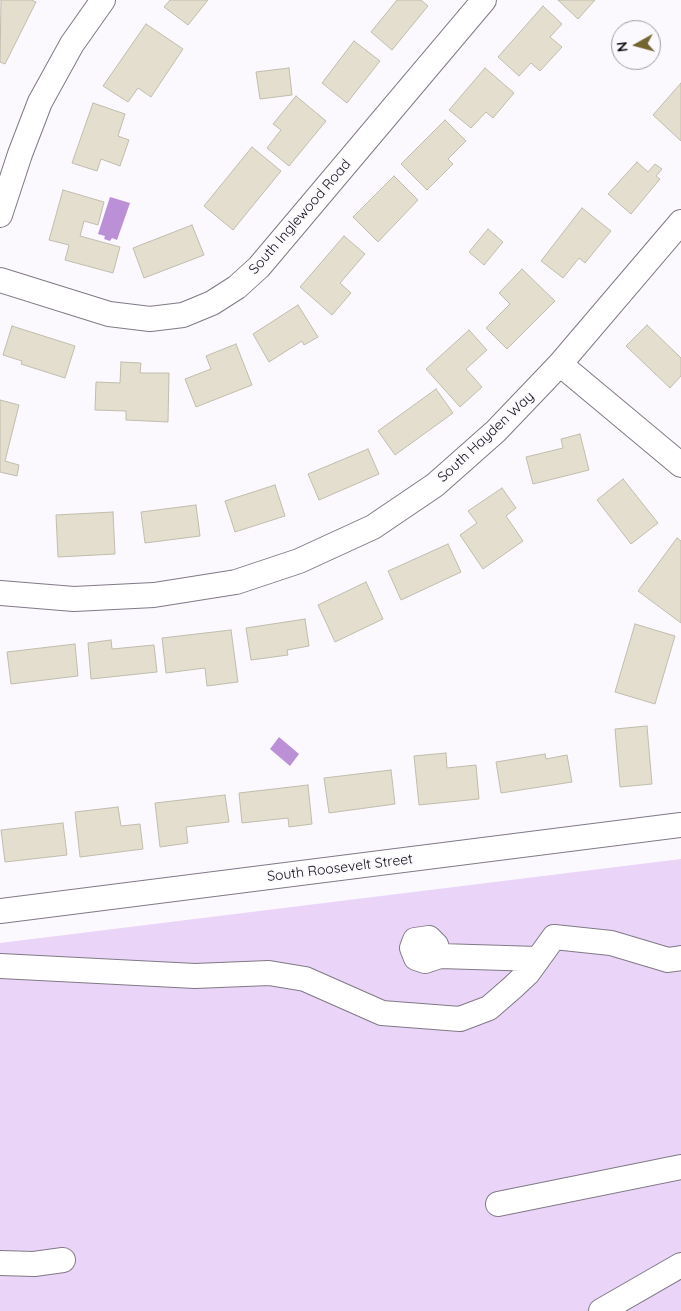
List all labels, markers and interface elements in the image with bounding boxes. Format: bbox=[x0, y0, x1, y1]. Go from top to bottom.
north arrow bbox=[611, 20, 661, 70]
text: N bbox=[613, 41, 632, 53]
street label: South Inglewood Road bbox=[246, 156, 354, 278]
street label: South Hayden Way bbox=[434, 388, 538, 486]
street label: South Roosevelt Street bbox=[266, 851, 414, 885]

